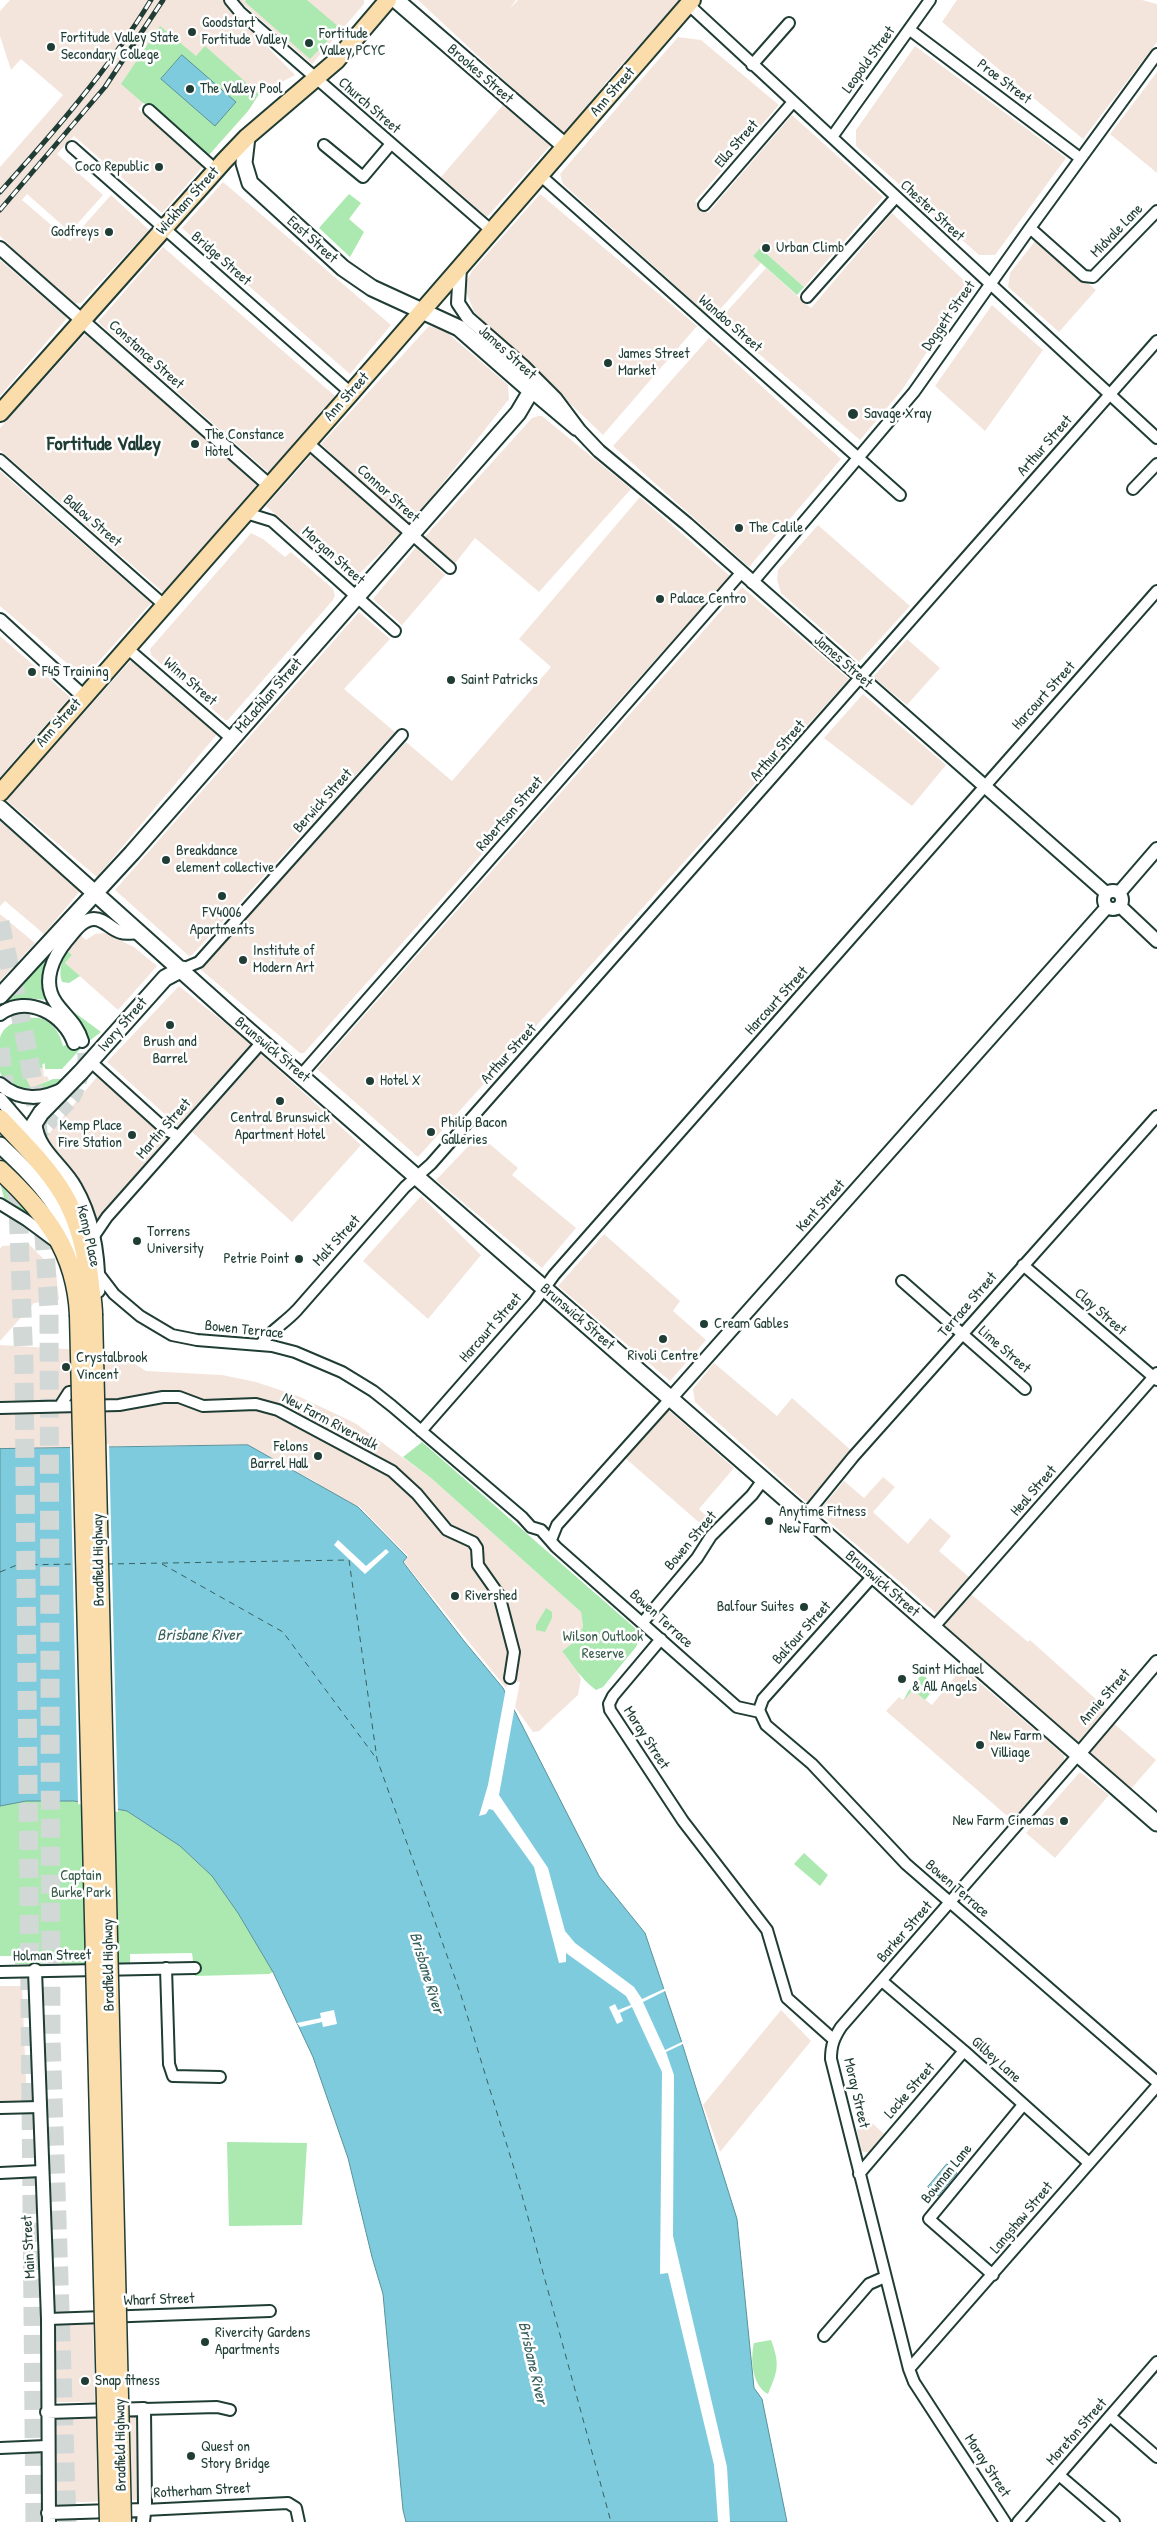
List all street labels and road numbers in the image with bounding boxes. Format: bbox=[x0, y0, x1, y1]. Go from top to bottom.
street label: Leopold Street bbox=[839, 23, 899, 97]
street label: Brookes Street bbox=[443, 40, 517, 108]
street label: Proe Street bbox=[973, 56, 1035, 108]
street label: Ann Street bbox=[587, 64, 639, 120]
street label: Church Street bbox=[334, 74, 404, 138]
street label: Ella Street bbox=[711, 116, 763, 172]
street label: Wickham Street bbox=[153, 163, 223, 239]
street label: Chester Street bbox=[896, 177, 968, 245]
street label: Midvale Lane bbox=[1087, 200, 1147, 262]
street label: East Street bbox=[283, 213, 341, 267]
street label: Bridge Street bbox=[187, 228, 255, 290]
street label: Doggett Street bbox=[918, 278, 980, 354]
street label: Wandoo Street bbox=[695, 292, 765, 356]
street label: Constance Street bbox=[105, 317, 187, 393]
street label: James Street bbox=[474, 322, 540, 384]
street label: Ann Street bbox=[320, 369, 374, 425]
street label: Arthur Street bbox=[1014, 412, 1076, 480]
street label: Connor Street bbox=[353, 461, 423, 527]
street label: Ballow Street bbox=[59, 491, 125, 551]
street label: Morgan Street bbox=[298, 523, 368, 589]
street label: James Street bbox=[810, 632, 876, 692]
street label: Winn Street bbox=[160, 654, 220, 710]
street label: McLachlan Street bbox=[232, 655, 306, 737]
street label: Harcourt Street bbox=[1009, 658, 1079, 734]
street label: Ann Street bbox=[32, 695, 86, 751]
street label: Arthur Street bbox=[747, 717, 809, 785]
street label: Berwick Street bbox=[290, 765, 356, 837]
street label: Robertson Street bbox=[473, 773, 547, 855]
street label: Harcourt Street bbox=[742, 963, 812, 1039]
street label: Ivory Street bbox=[95, 994, 151, 1056]
street label: Brunswick Street bbox=[231, 1013, 313, 1087]
street label: Arthur Street bbox=[477, 1020, 541, 1088]
street label: Martin Street bbox=[133, 1095, 195, 1163]
street label: Kent Street bbox=[793, 1176, 849, 1236]
street label: Kemp Place bbox=[72, 1203, 104, 1269]
street label: Malt Street bbox=[309, 1212, 365, 1270]
street label: Terrace Street bbox=[935, 1269, 1001, 1341]
street label: Brunswick Street bbox=[536, 1280, 618, 1354]
street label: Clay Street bbox=[1070, 1285, 1130, 1339]
street label: Harcourt Street bbox=[456, 1290, 526, 1366]
street label: Bowen Terrace bbox=[204, 1317, 284, 1343]
street label: Lime Street bbox=[974, 1322, 1034, 1378]
street label: New Farm Riverwalk bbox=[279, 1389, 381, 1455]
street label: Heal Street bbox=[1007, 1462, 1061, 1520]
street label: Bowen Street bbox=[661, 1508, 721, 1574]
street label: Bradfield Highway bbox=[89, 1513, 109, 1607]
street label: Brunswick Street bbox=[841, 1547, 923, 1621]
street label: Bowen Terrace bbox=[626, 1586, 696, 1652]
street label: Balfour Street bbox=[769, 1598, 835, 1668]
street label: Annie Street bbox=[1076, 1665, 1134, 1729]
street label: Moray Street bbox=[619, 1703, 673, 1773]
street label: Bowen Terrace bbox=[921, 1856, 993, 1922]
street label: Barker Street bbox=[873, 1898, 937, 1966]
street label: Bradfield Highway bbox=[99, 1918, 119, 2012]
street label: Holman Street bbox=[13, 1946, 91, 1966]
street label: Gilbey Lane bbox=[967, 2033, 1025, 2087]
street label: Moray Street bbox=[839, 2056, 873, 2130]
street label: Locke Street bbox=[881, 2059, 939, 2123]
street label: Bowman Lane bbox=[918, 2141, 976, 2207]
street label: Langshaw Street bbox=[987, 2178, 1057, 2258]
street label: Main Street bbox=[18, 2215, 40, 2279]
street label: Wharf Street bbox=[123, 2290, 195, 2310]
street label: Moreton Street bbox=[1043, 2395, 1111, 2469]
street label: Bradfield Highway bbox=[111, 2398, 131, 2492]
street label: Moray Street bbox=[960, 2431, 1014, 2501]
street label: Rotherham Street bbox=[153, 2479, 251, 2503]

